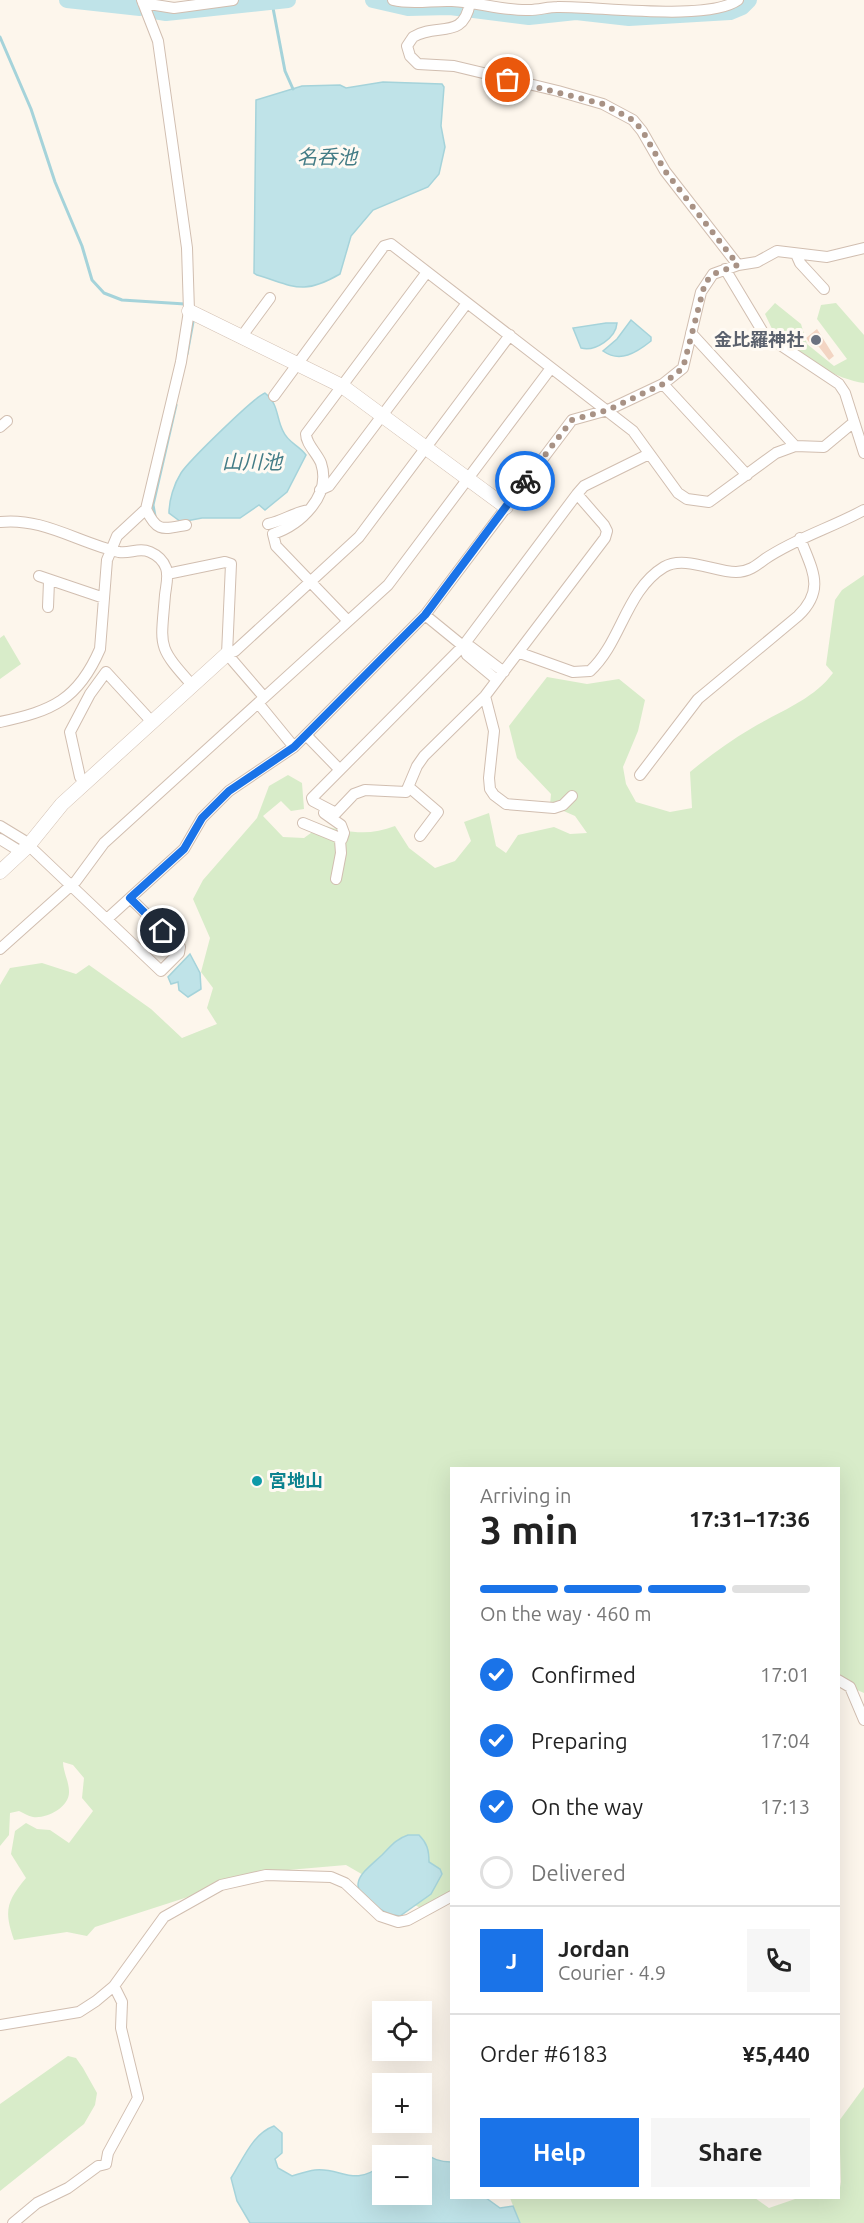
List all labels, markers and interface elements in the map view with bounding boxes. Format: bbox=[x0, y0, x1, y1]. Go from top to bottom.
pin bbox=[482, 54, 533, 105]
icon: bag bbox=[491, 63, 524, 96]
water label: 名呑池 bbox=[297, 145, 359, 168]
place label: 金比羅神社 bbox=[714, 329, 804, 349]
marker: 金比羅神社 bbox=[809, 333, 823, 347]
water label: 山川池 bbox=[222, 450, 284, 473]
courier bbox=[495, 451, 555, 511]
icon: bike bbox=[509, 465, 542, 498]
pin bbox=[137, 905, 188, 956]
icon: home bbox=[146, 914, 179, 947]
place label: 宮地山 bbox=[269, 1470, 323, 1490]
marker: 宮地山 bbox=[250, 1474, 264, 1488]
text: Arriving in bbox=[480, 1484, 571, 1507]
text: 17:31–17:36 bbox=[689, 1506, 810, 1531]
text: 3 min bbox=[480, 1508, 579, 1551]
text: On the way · 460 m bbox=[480, 1602, 652, 1625]
icon: check bbox=[480, 1658, 513, 1691]
text: Confirmed bbox=[531, 1662, 636, 1687]
text: 17:01 bbox=[760, 1663, 810, 1686]
icon: check bbox=[480, 1724, 513, 1757]
text: Preparing bbox=[531, 1728, 628, 1753]
text: 17:04 bbox=[760, 1729, 810, 1752]
icon: check bbox=[480, 1790, 513, 1823]
text: On the way bbox=[531, 1794, 643, 1819]
text: 17:13 bbox=[760, 1795, 810, 1818]
text: Delivered bbox=[531, 1860, 626, 1885]
button: phone bbox=[747, 1929, 810, 1992]
text: Jordan bbox=[558, 1936, 630, 1961]
text: J bbox=[506, 1948, 517, 1973]
text: Courier · 4.9 bbox=[558, 1961, 666, 1984]
map controls bbox=[372, 2001, 432, 2205]
button: locate bbox=[372, 2001, 432, 2061]
text: Order #6183 bbox=[480, 2041, 608, 2066]
text: ¥5,440 bbox=[743, 2041, 810, 2066]
button: + bbox=[372, 2073, 432, 2133]
button: Help bbox=[480, 2118, 639, 2187]
button: Share bbox=[651, 2118, 810, 2187]
button: − bbox=[372, 2145, 432, 2205]

